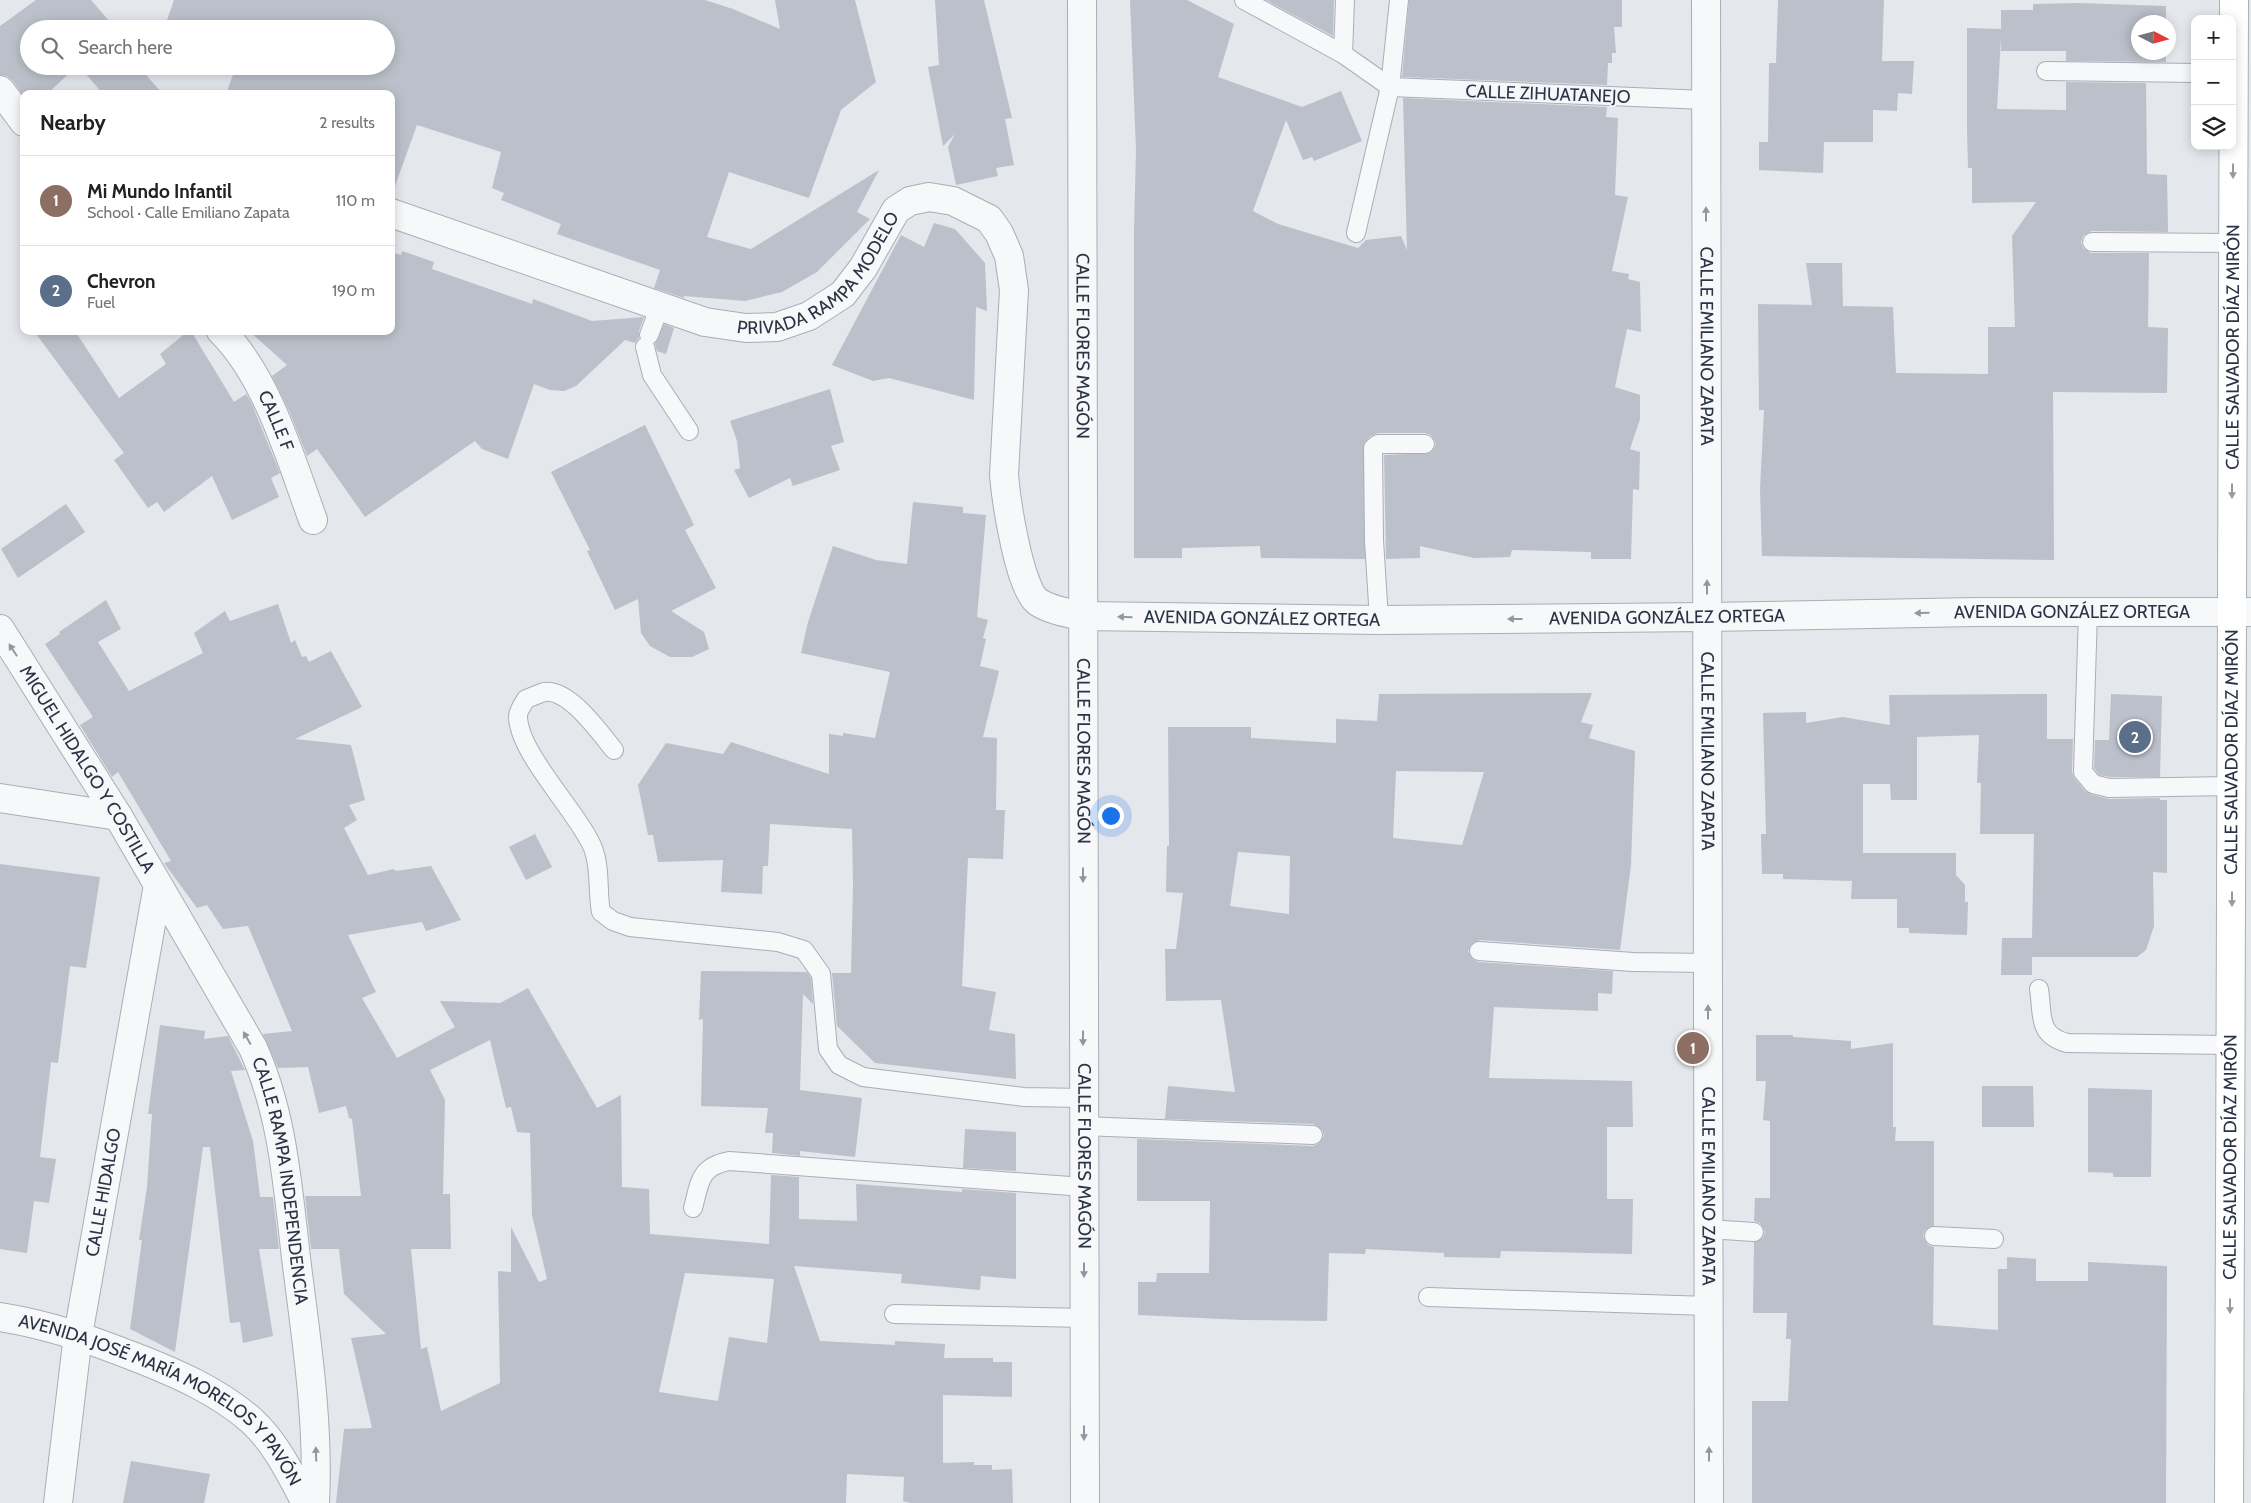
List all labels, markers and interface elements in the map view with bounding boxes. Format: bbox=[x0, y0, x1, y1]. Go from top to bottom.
north arrow bbox=[2131, 15, 2176, 60]
map controls bbox=[2191, 15, 2236, 150]
button: + bbox=[2191, 15, 2236, 60]
search box bbox=[20, 20, 395, 75]
icon: search bbox=[38, 34, 66, 62]
text: Search here bbox=[78, 36, 172, 59]
button: − bbox=[2191, 60, 2236, 105]
street label: CALLE ZIHUATANEJO bbox=[1465, 80, 1631, 108]
button: layers bbox=[2191, 105, 2236, 150]
text: Nearby bbox=[40, 110, 106, 135]
text: 2 results bbox=[319, 113, 375, 132]
one-way arrow bbox=[2229, 163, 2237, 179]
text: Mi Mundo Infantil bbox=[87, 180, 232, 203]
text: 1 bbox=[53, 191, 59, 210]
text: 110 m bbox=[336, 191, 375, 210]
text: School · Calle Emiliano Zapata bbox=[87, 203, 290, 222]
one-way arrow bbox=[1702, 206, 1710, 222]
street label: PRIVADA RAMPA MODELO bbox=[736, 208, 904, 339]
street label: CALLE SALVADOR DÍAZ MIRÓN bbox=[2221, 224, 2244, 470]
street label: CALLE EMILIANO ZAPATA bbox=[1695, 246, 1718, 446]
street label: CALLE FLORES MAGÓN bbox=[1072, 253, 1094, 439]
text: Chevron bbox=[87, 270, 156, 293]
text: 2 bbox=[52, 281, 60, 300]
text: 190 m bbox=[332, 281, 375, 300]
text: Fuel bbox=[87, 293, 115, 312]
street label: CALLE F bbox=[253, 387, 299, 455]
one-way arrow bbox=[2228, 483, 2236, 499]
one-way arrow bbox=[1703, 579, 1711, 595]
street label: AVENIDA GONZÁLEZ ORTEGA bbox=[1954, 601, 2190, 623]
street label: AVENIDA GONZÁLEZ ORTEGA bbox=[1549, 605, 1785, 629]
street label: AVENIDA GONZÁLEZ ORTEGA bbox=[1144, 606, 1380, 631]
one-way arrow bbox=[1914, 609, 1930, 617]
one-way arrow bbox=[1117, 613, 1133, 621]
one-way arrow bbox=[1507, 615, 1523, 623]
street label: CALLE SALVADOR DÍAZ MIRÓN bbox=[2220, 629, 2243, 875]
one-way arrow bbox=[8, 643, 18, 656]
street label: CALLE EMILIANO ZAPATA bbox=[1696, 651, 1719, 851]
street label: CALLE FLORES MAGÓN bbox=[1072, 658, 1095, 844]
street label: MIGUEL HIDALGO Y COSTILLA bbox=[15, 661, 160, 877]
pin: 2 bbox=[2119, 718, 2151, 756]
your location bbox=[1098, 803, 1124, 829]
one-way arrow bbox=[1079, 867, 1087, 883]
one-way arrow bbox=[2228, 891, 2236, 907]
one-way arrow bbox=[1704, 1004, 1712, 1020]
pin: 1 bbox=[1677, 1029, 1709, 1067]
one-way arrow bbox=[1079, 1030, 1087, 1046]
one-way arrow bbox=[242, 1031, 251, 1044]
street label: CALLE SALVADOR DÍAZ MIRÓN bbox=[2219, 1034, 2242, 1280]
street label: CALLE RAMPA INDEPENDENCIA bbox=[247, 1054, 313, 1306]
street label: CALLE FLORES MAGÓN bbox=[1073, 1063, 1095, 1249]
street label: CALLE EMILIANO ZAPATA bbox=[1697, 1086, 1720, 1286]
street label: CALLE HIDALGO bbox=[81, 1126, 126, 1258]
one-way arrow bbox=[1080, 1262, 1088, 1278]
one-way arrow bbox=[2226, 1298, 2234, 1314]
street label: AVENIDA JOSÉ MARÍA MORELOS Y PAVÓN bbox=[17, 1310, 306, 1490]
one-way arrow bbox=[1080, 1425, 1088, 1441]
one-way arrow bbox=[312, 1446, 320, 1462]
one-way arrow bbox=[1705, 1446, 1713, 1462]

